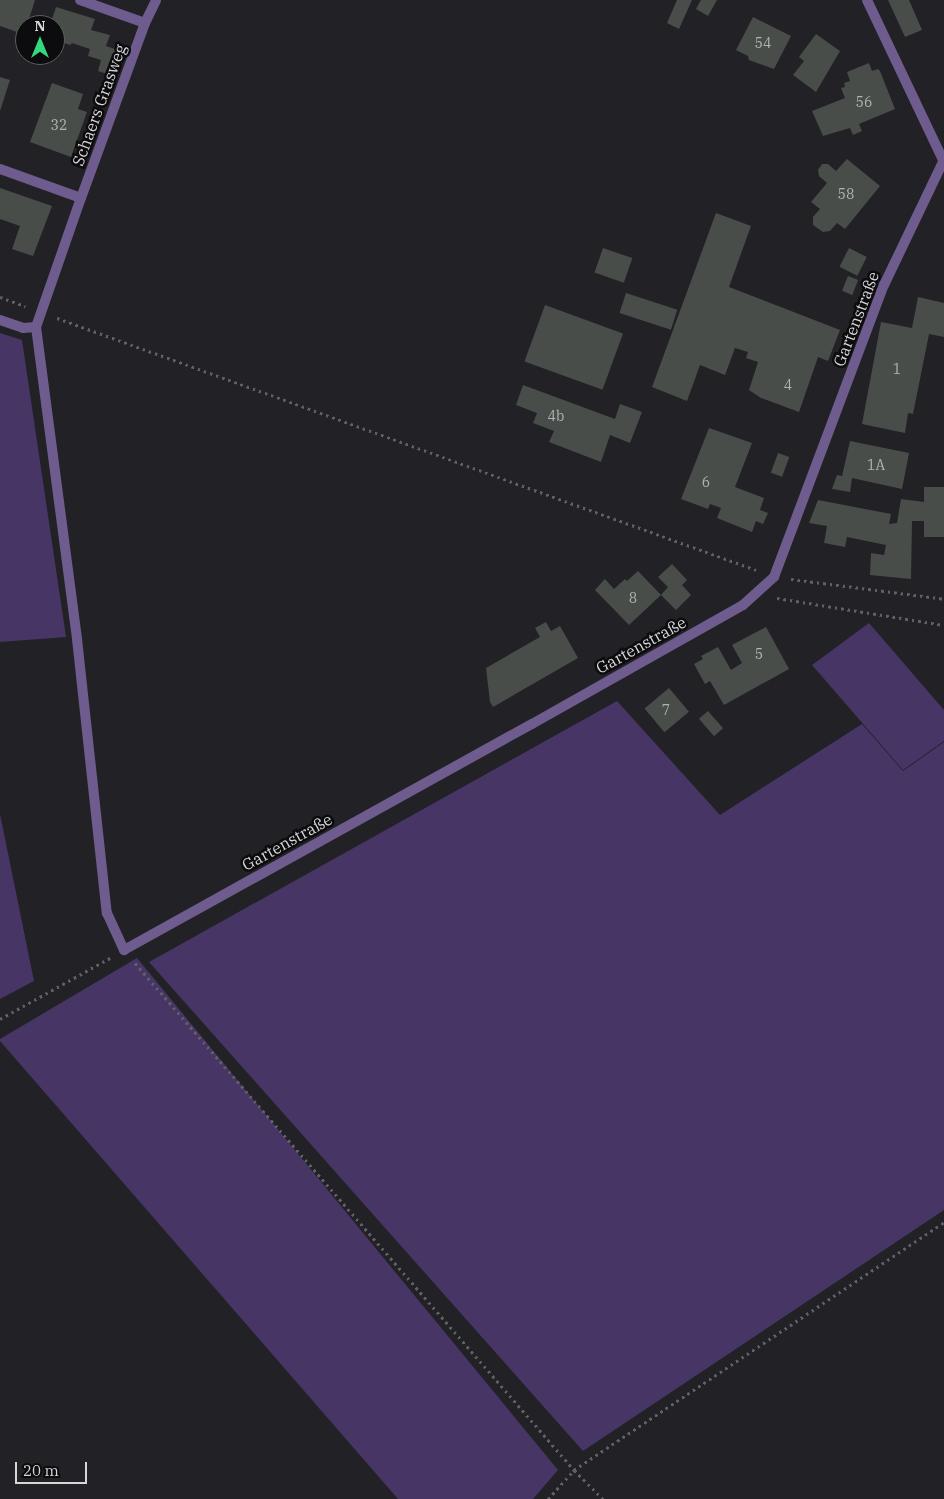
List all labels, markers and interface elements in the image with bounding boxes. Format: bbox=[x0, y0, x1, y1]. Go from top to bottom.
north arrow bbox=[15, 15, 65, 65]
text: N bbox=[34, 17, 46, 35]
house number: 54 bbox=[755, 35, 771, 51]
street label: Schaers Grasweg bbox=[68, 41, 130, 169]
house number: 56 bbox=[856, 94, 872, 110]
house number: 32 bbox=[51, 117, 67, 133]
house number: 58 bbox=[838, 186, 854, 202]
street label: Gartenstraße bbox=[829, 269, 883, 369]
house number: 1 bbox=[893, 361, 901, 377]
house number: 4 bbox=[784, 377, 792, 393]
house number: 4b bbox=[548, 408, 564, 424]
house number: 1A bbox=[867, 457, 885, 473]
house number: 6 bbox=[702, 474, 710, 490]
house number: 8 bbox=[629, 590, 637, 606]
street label: Gartenstraße bbox=[593, 612, 689, 678]
house number: 5 bbox=[755, 646, 763, 662]
house number: 7 bbox=[662, 702, 670, 718]
street label: Gartenstraße bbox=[239, 809, 335, 875]
scale bar bbox=[18, 1452, 90, 1484]
text: 20 m bbox=[23, 1461, 59, 1480]

